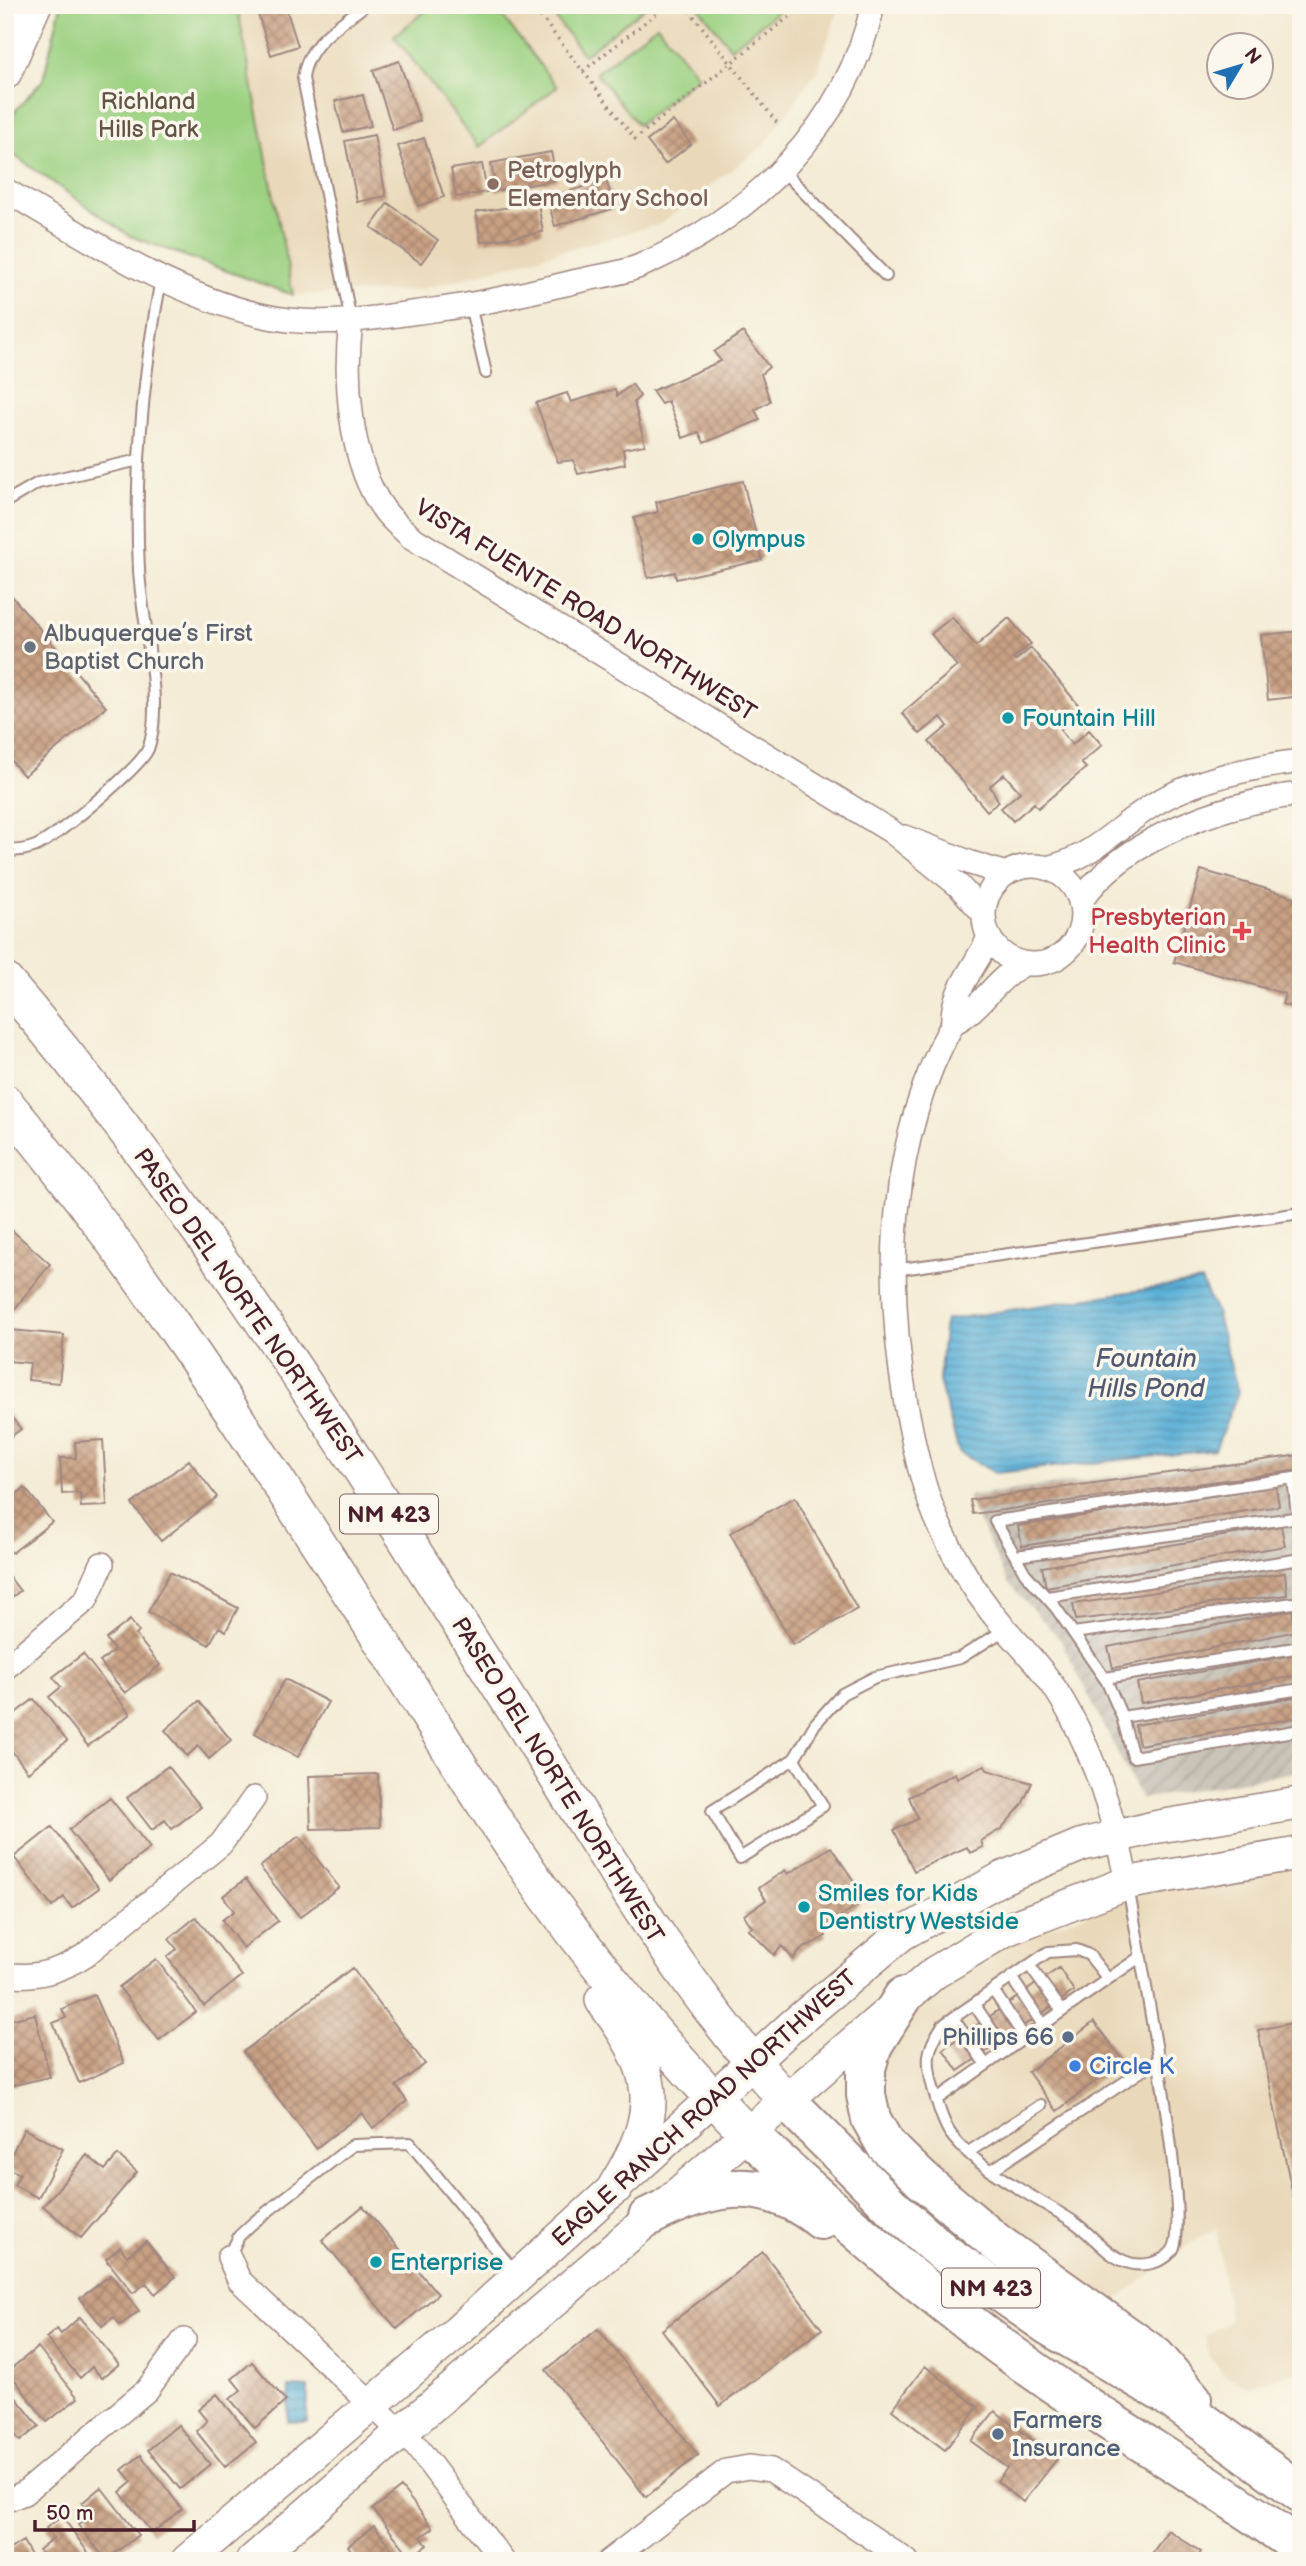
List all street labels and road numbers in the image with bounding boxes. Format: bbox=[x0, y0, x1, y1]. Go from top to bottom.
street label: VISTA FUENTE ROAD NORTHWEST bbox=[410, 493, 762, 728]
street label: PASEO DEL NORTE NORTHWEST bbox=[127, 1143, 368, 1470]
road number: NM 423 bbox=[340, 1494, 438, 1534]
street label: PASEO DEL NORTE NORTHWEST bbox=[445, 1612, 670, 1949]
street label: EAGLE RANCH ROAD NORTHWEST bbox=[546, 1963, 863, 2253]
road number: NM 423 bbox=[942, 2268, 1040, 2308]

